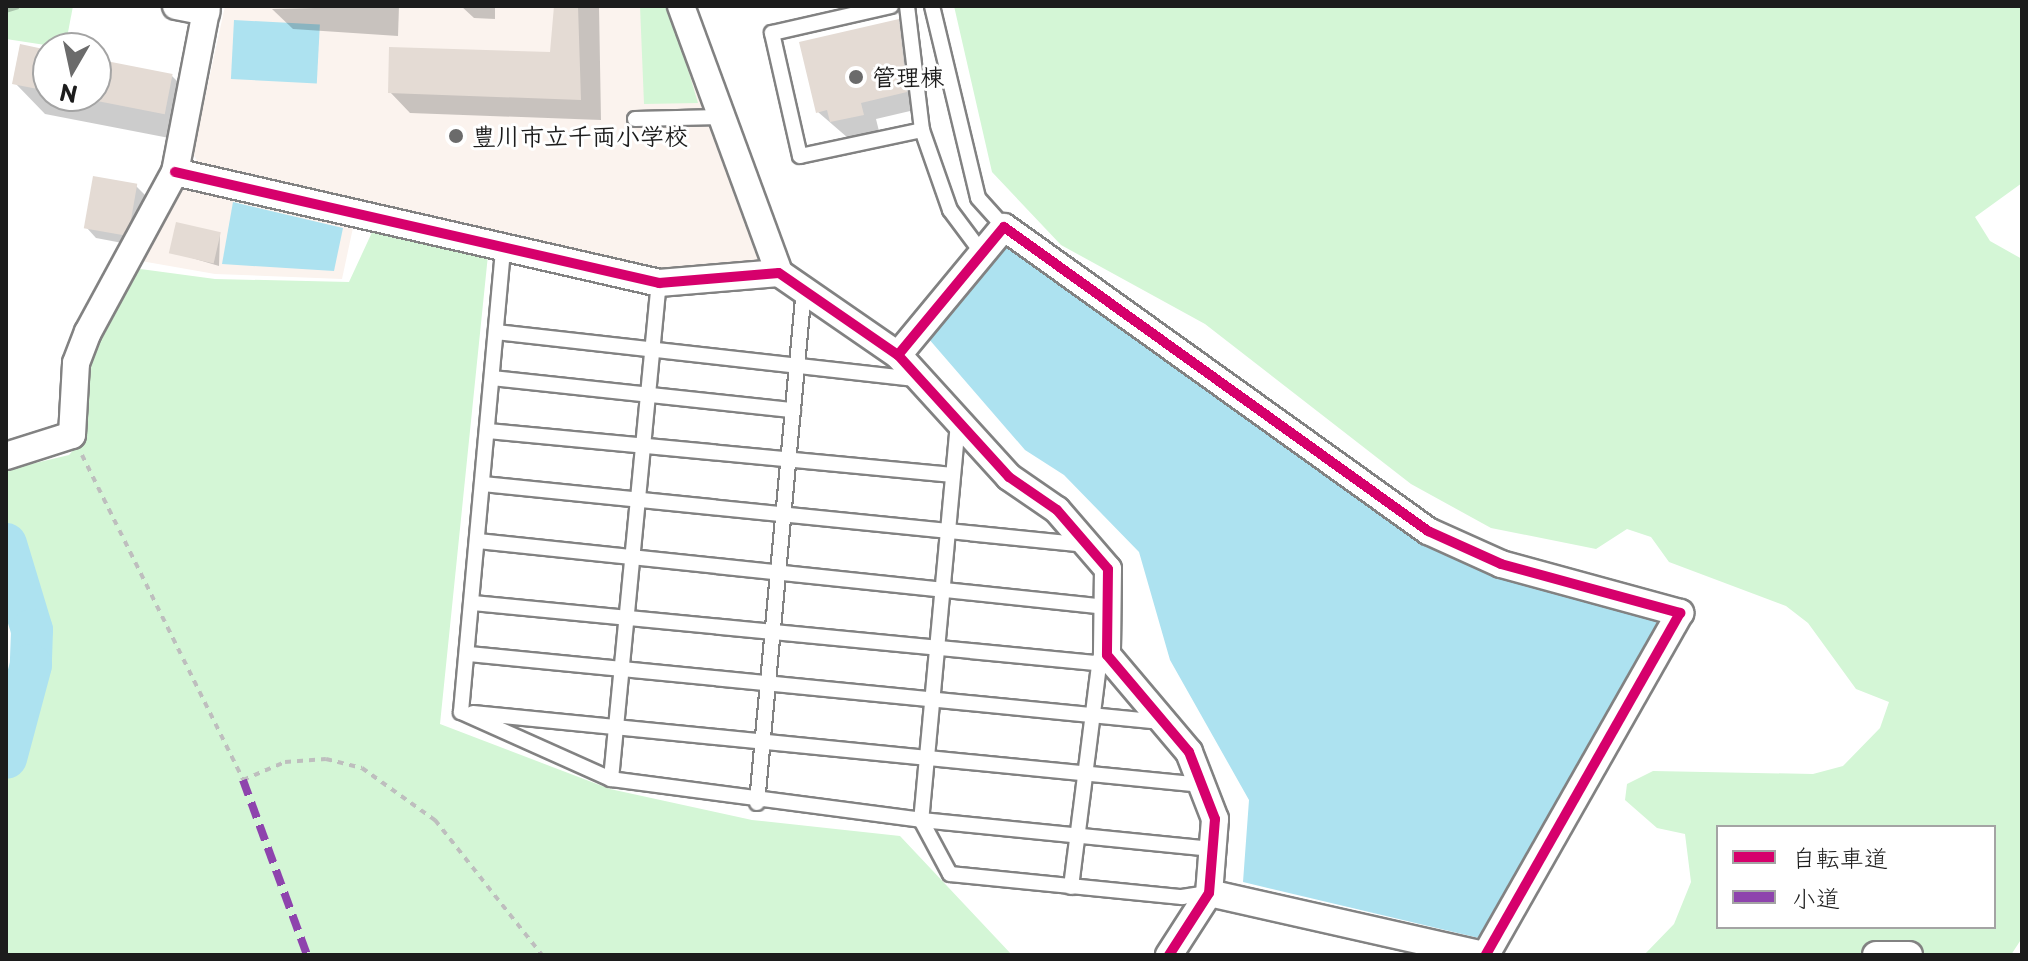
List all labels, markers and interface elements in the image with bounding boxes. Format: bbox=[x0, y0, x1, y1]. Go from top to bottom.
north arrow bbox=[32, 32, 112, 112]
place label: 管理棟 bbox=[872, 63, 944, 91]
marker: 管理棟 bbox=[847, 68, 865, 86]
text: N bbox=[57, 77, 80, 112]
place label: 豊川市立千両小学校 bbox=[472, 122, 688, 150]
marker: 豊川市立千両小学校 bbox=[447, 127, 465, 145]
legend bbox=[1716, 825, 1996, 929]
text: 自転車道 bbox=[1792, 839, 1888, 875]
text: 小道 bbox=[1792, 879, 1840, 915]

